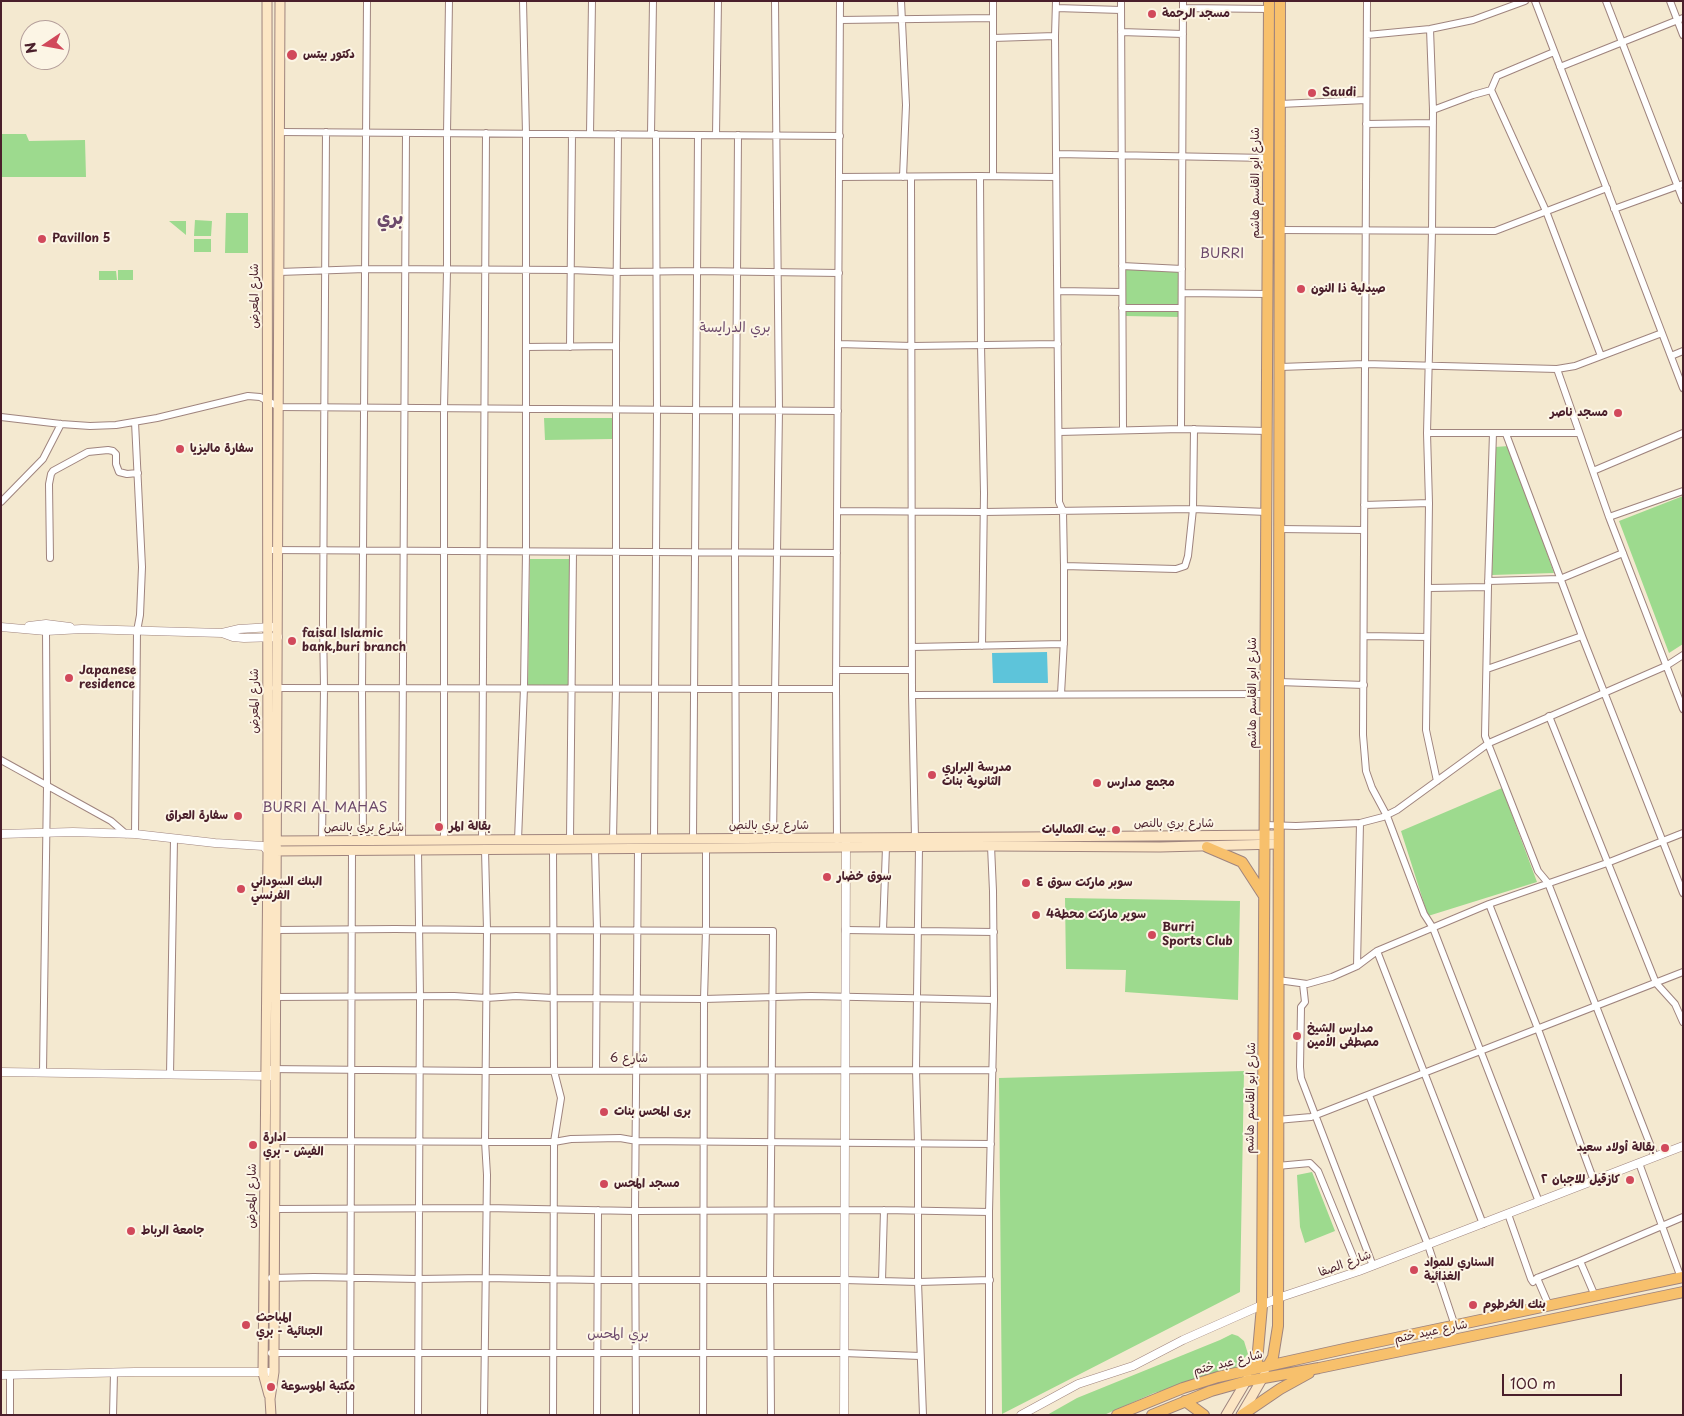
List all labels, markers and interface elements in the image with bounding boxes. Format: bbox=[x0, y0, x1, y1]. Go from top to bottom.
place label: مسجد الرحمة bbox=[1162, 7, 1230, 21]
marker: مسجد الرحمة bbox=[1146, 8, 1158, 20]
north arrow bbox=[20, 20, 70, 70]
text: N bbox=[19, 40, 42, 56]
marker: دكتور بيتس bbox=[285, 48, 299, 62]
place label: دكتور بيتس bbox=[303, 48, 355, 62]
place label: Saudi bbox=[1322, 86, 1356, 100]
marker: Saudi bbox=[1306, 87, 1318, 99]
street label: شارع ابو القاسم هاشم bbox=[1249, 127, 1263, 239]
district label: بري bbox=[377, 208, 403, 230]
place label: Pavillon 5 bbox=[52, 232, 110, 246]
marker: Pavillon 5 bbox=[36, 233, 48, 245]
district label: BURRI bbox=[1197, 246, 1247, 262]
street label: شارع المعرض bbox=[248, 263, 262, 329]
place label: صيدلية ذا النون bbox=[1311, 282, 1386, 296]
marker: صيدلية ذا النون bbox=[1295, 283, 1307, 295]
district label: بري الدرايسة bbox=[699, 320, 771, 336]
place label: مسجد ناصر bbox=[1550, 406, 1608, 420]
marker: مسجد ناصر bbox=[1612, 407, 1624, 419]
place label: سفارة ماليزيا bbox=[190, 442, 254, 456]
marker: سفارة ماليزيا bbox=[174, 443, 186, 455]
place label: faisal Islamic bank,buri branch bbox=[302, 627, 406, 655]
marker: faisal Islamic bank,buri branch bbox=[286, 635, 298, 647]
street label: شارع ابو القاسم هاشم bbox=[1246, 637, 1260, 749]
place label: Japanese residence bbox=[79, 664, 136, 692]
street label: شارع المعرض bbox=[248, 668, 262, 734]
marker: Japanese residence bbox=[63, 672, 75, 684]
place label: مدرسة البراري الثانوية بنات bbox=[942, 761, 1012, 789]
marker: مدرسة البراري الثانوية بنات bbox=[926, 769, 938, 781]
place label: مجمع مدارس bbox=[1107, 776, 1175, 790]
marker: مجمع مدارس bbox=[1091, 777, 1103, 789]
district label: BURRI AL MAHAS bbox=[254, 800, 396, 816]
place label: سفارة العراق bbox=[165, 809, 228, 823]
marker: سفارة العراق bbox=[232, 810, 244, 822]
street label: شارع بري بالنص bbox=[1134, 817, 1214, 831]
street label: شارع بري بالنص bbox=[729, 819, 809, 833]
place label: بقالة المر bbox=[449, 820, 491, 834]
street label: شارع بري بالنص bbox=[324, 821, 404, 835]
marker: بقالة المر bbox=[433, 821, 445, 833]
place label: بيت الكماليات bbox=[1042, 823, 1106, 837]
marker: بيت الكماليات bbox=[1110, 824, 1122, 836]
place label: سوق خضار bbox=[837, 870, 891, 884]
marker: سوق خضار bbox=[821, 871, 833, 883]
place label: البنك السوداني الفرنسي bbox=[251, 875, 322, 903]
place label: سوبر ماركت سوق ٤ bbox=[1036, 876, 1133, 890]
marker: سوبر ماركت سوق ٤ bbox=[1020, 877, 1032, 889]
marker: البنك السوداني الفرنسي bbox=[235, 883, 247, 895]
place label: سوپر مارکت محطة4 bbox=[1046, 908, 1146, 922]
marker: سوپر مارکت محطة4 bbox=[1030, 909, 1042, 921]
place label: Burri Sports Club bbox=[1162, 921, 1232, 949]
marker: Burri Sports Club bbox=[1146, 929, 1158, 941]
place label: مدارس الشيخ مصطفى الأمين bbox=[1307, 1022, 1379, 1050]
marker: مدارس الشيخ مصطفى الأمين bbox=[1291, 1030, 1303, 1042]
street label: شارع ابو القاسم هاشم bbox=[1243, 1042, 1259, 1154]
street label: شارع 6 bbox=[610, 1052, 648, 1066]
place label: برى المحس بنات bbox=[614, 1105, 691, 1119]
marker: برى المحس بنات bbox=[598, 1106, 610, 1118]
place label: ادارة الفيش - بري bbox=[263, 1131, 324, 1159]
marker: ادارة الفيش - بري bbox=[247, 1139, 259, 1151]
place label: بقالة أولاد سعيد bbox=[1577, 1141, 1655, 1155]
marker: بقالة أولاد سعيد bbox=[1659, 1142, 1671, 1154]
street label: شارع المعرض bbox=[244, 1163, 260, 1229]
place label: كازقيل للاجبان ٢ bbox=[1541, 1173, 1620, 1187]
marker: كازقيل للاجبان ٢ bbox=[1624, 1174, 1636, 1186]
place label: مسجد المحس bbox=[614, 1177, 680, 1191]
marker: مسجد المحس bbox=[598, 1178, 610, 1190]
place label: جامعة الرباط bbox=[141, 1224, 204, 1238]
marker: جامعة الرباط bbox=[125, 1225, 137, 1237]
street label: شارع الصفا bbox=[1317, 1248, 1373, 1280]
place label: السناري للمواد الغذائية bbox=[1424, 1256, 1494, 1284]
marker: السناري للمواد الغذائية bbox=[1408, 1264, 1420, 1276]
place label: بنك الخرطوم bbox=[1483, 1298, 1546, 1312]
marker: بنك الخرطوم bbox=[1467, 1299, 1479, 1311]
place label: المباحث الجنائية - بري bbox=[256, 1311, 323, 1339]
street label: شارع عبيد ختم bbox=[1393, 1317, 1469, 1347]
marker: المباحث الجنائية - بري bbox=[240, 1319, 252, 1331]
district label: بري المحس bbox=[587, 1326, 649, 1342]
street label: شارع عبد ختم bbox=[1192, 1347, 1264, 1379]
scale bar bbox=[1504, 1364, 1624, 1396]
text: 100 m bbox=[1510, 1371, 1556, 1394]
place label: مكتبة الموسوعة bbox=[281, 1380, 355, 1394]
marker: مكتبة الموسوعة bbox=[265, 1381, 277, 1393]

